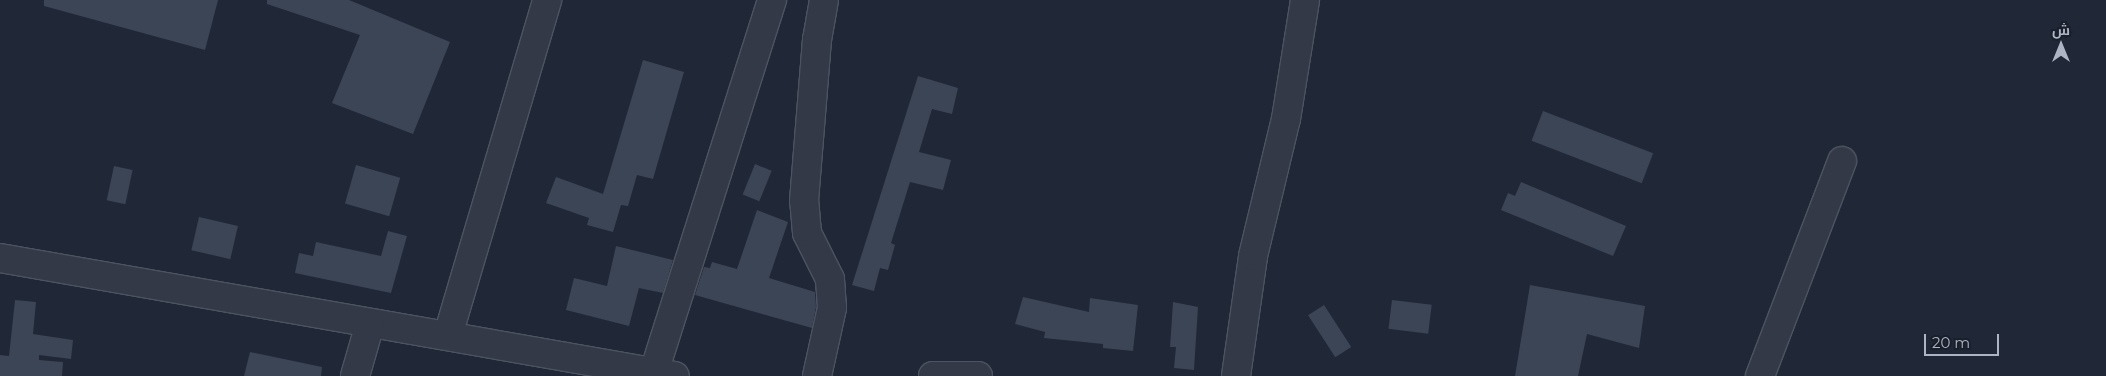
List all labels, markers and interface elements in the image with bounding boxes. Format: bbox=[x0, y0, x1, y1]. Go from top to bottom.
north arrow bbox=[2036, 20, 2086, 70]
text: ش bbox=[2052, 21, 2070, 39]
scale bar bbox=[1926, 324, 2001, 356]
text: 20 m bbox=[1932, 333, 1970, 352]

